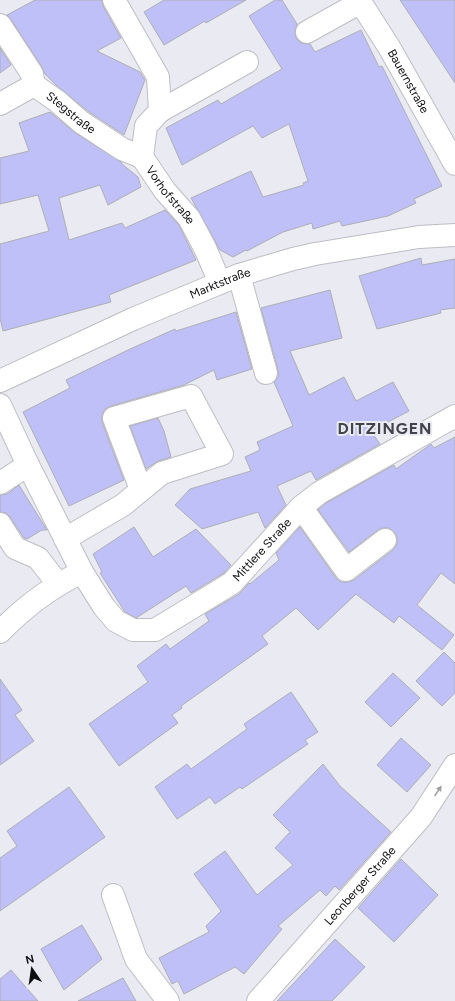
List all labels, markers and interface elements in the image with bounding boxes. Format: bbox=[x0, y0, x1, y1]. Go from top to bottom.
street label: Bauernstraße bbox=[385, 47, 432, 116]
street label: Stegstraße bbox=[44, 89, 98, 137]
street label: Vorhofstraße bbox=[143, 163, 198, 227]
street label: Marktstraße bbox=[188, 265, 253, 302]
district label: DITZINGEN bbox=[338, 419, 432, 438]
street label: Mittlere Straße bbox=[230, 515, 295, 584]
one-way arrow bbox=[434, 786, 442, 796]
street label: Leonberger Straße bbox=[322, 843, 399, 928]
north arrow bbox=[12, 949, 52, 989]
text: N bbox=[24, 952, 35, 967]

